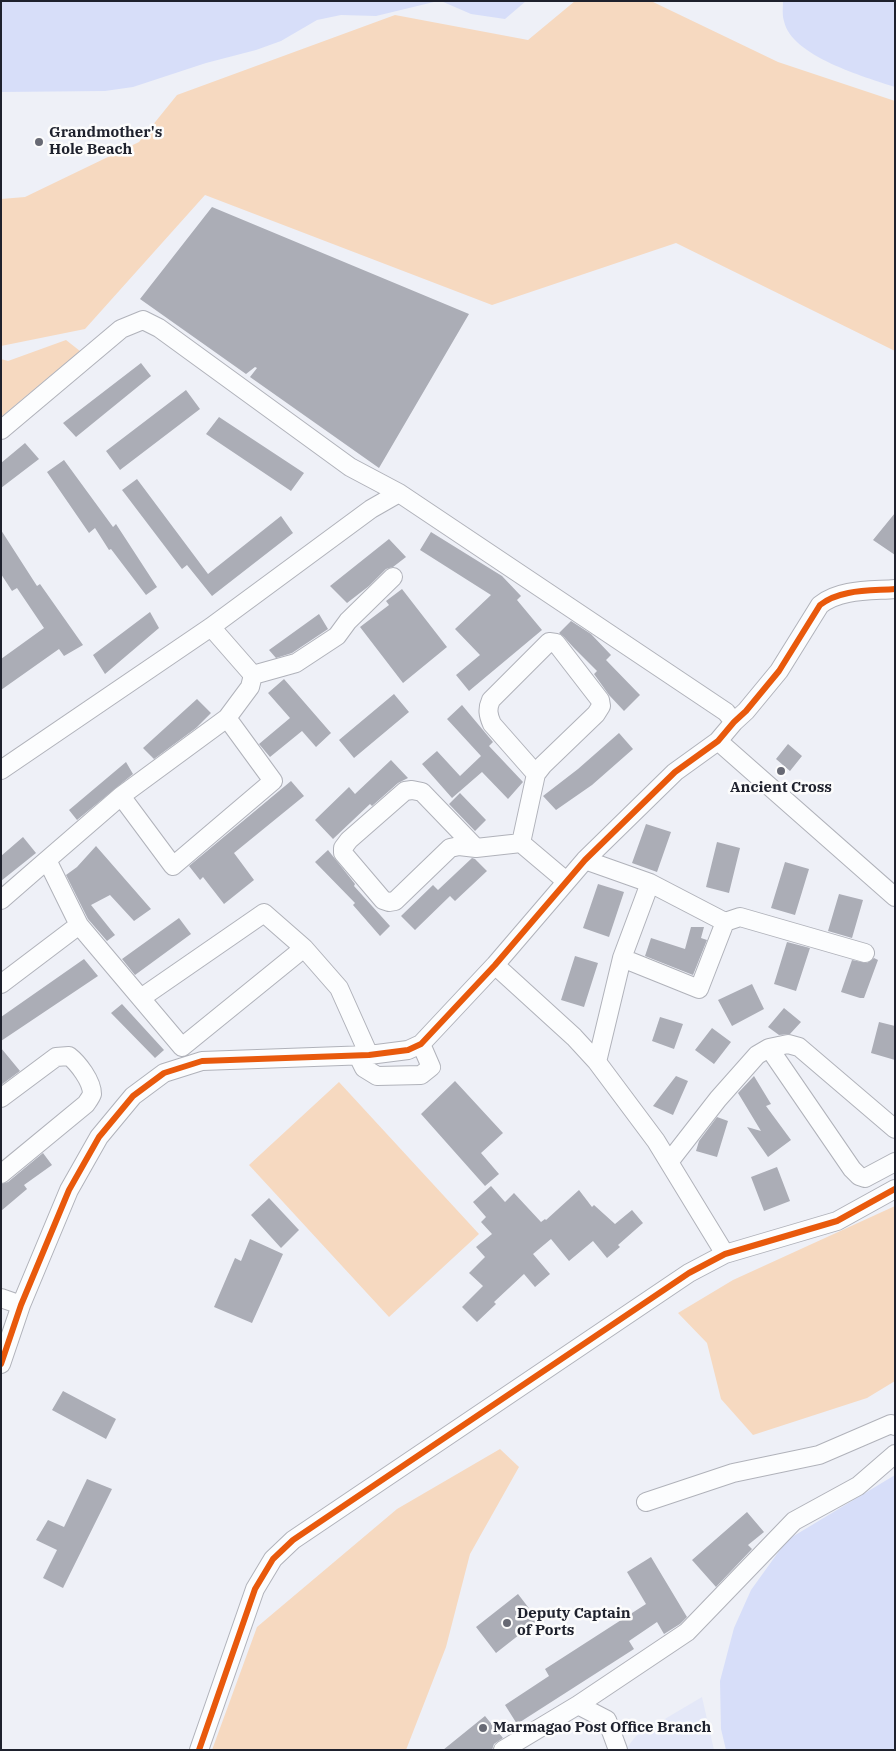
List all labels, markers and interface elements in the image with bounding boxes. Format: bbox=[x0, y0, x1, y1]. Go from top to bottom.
place label: Grandmother's Hole Beach bbox=[49, 124, 162, 159]
marker: Grandmother's Hole Beach bbox=[33, 136, 45, 148]
marker: Ancient Cross bbox=[775, 765, 787, 777]
place label: Ancient Cross bbox=[730, 779, 832, 797]
place label: Deputy Captain of Ports bbox=[517, 1605, 631, 1640]
marker: Deputy Captain of Ports bbox=[501, 1617, 513, 1629]
place label: Marmagao Post Office Branch bbox=[493, 1719, 711, 1737]
marker: Marmagao Post Office Branch bbox=[477, 1722, 489, 1734]

